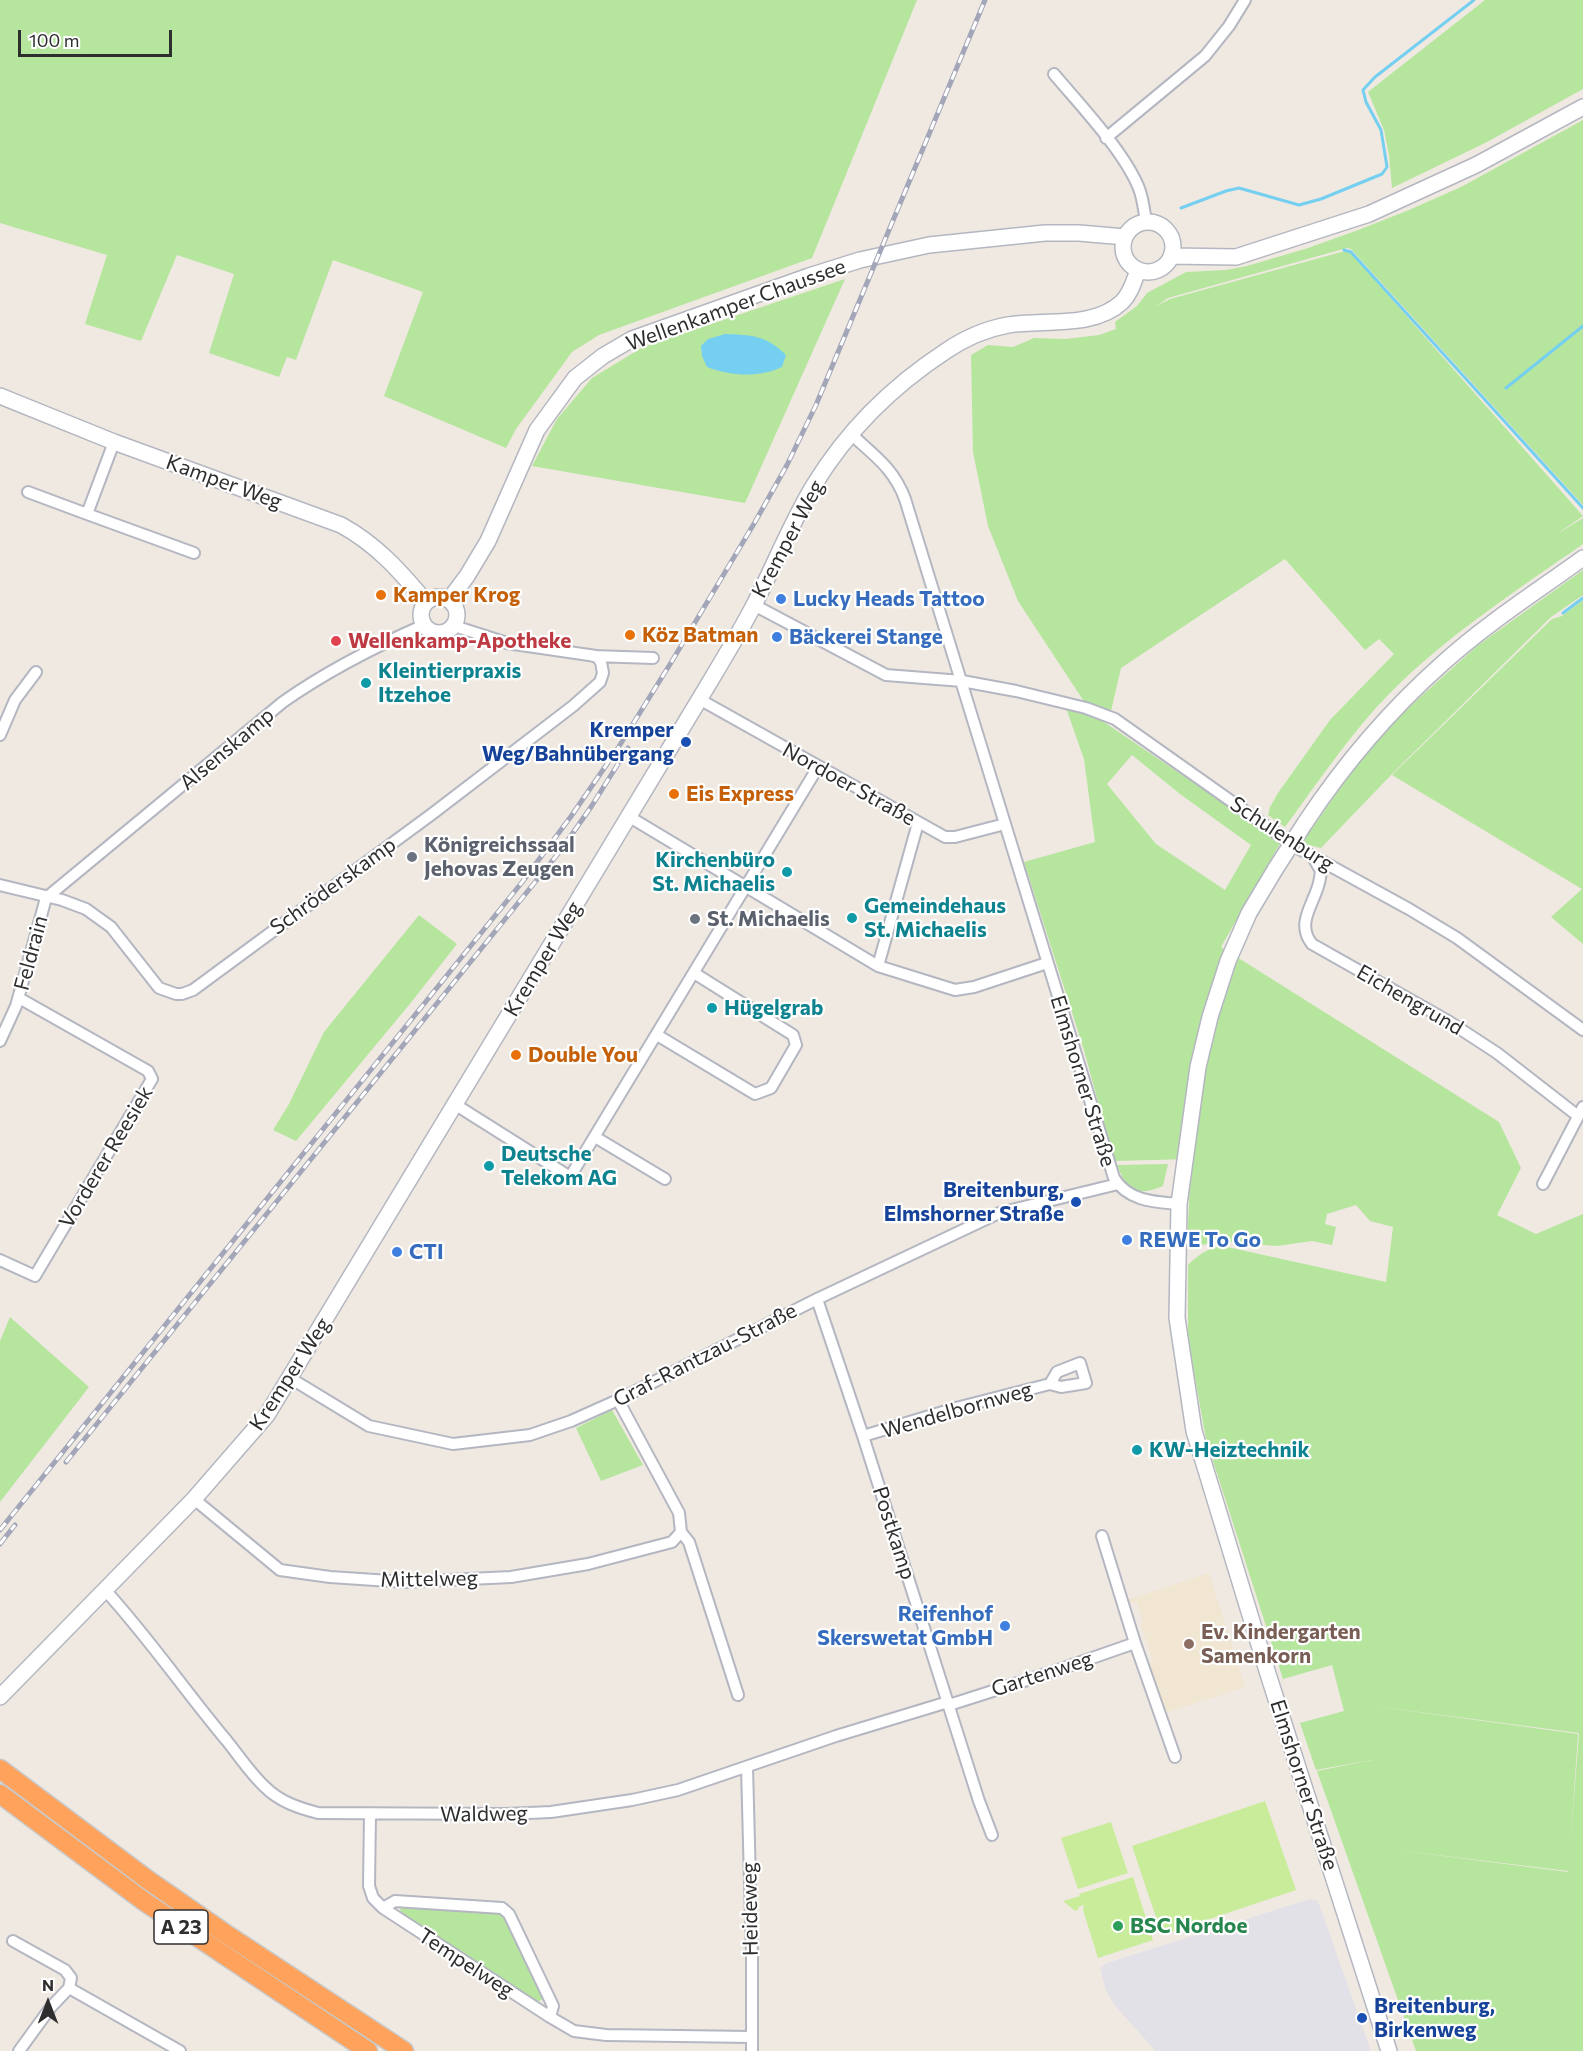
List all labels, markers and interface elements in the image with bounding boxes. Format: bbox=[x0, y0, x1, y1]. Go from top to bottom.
scale bar bbox=[21, 18, 176, 56]
text: 100 m bbox=[29, 29, 79, 51]
street label: Wellenkamper Chaussee bbox=[623, 254, 849, 356]
street label: Kamper Weg bbox=[163, 449, 285, 515]
street label: Kremper Weg bbox=[746, 476, 830, 602]
place label: Kamper Krog bbox=[393, 582, 520, 608]
place label: Lucky Heads Tattoo bbox=[793, 586, 985, 612]
marker: Kamper Krog bbox=[374, 588, 388, 602]
marker: Lucky Heads Tattoo bbox=[774, 592, 788, 606]
place label: Köz Batman bbox=[642, 622, 758, 648]
place label: Bäckerei Stange bbox=[789, 624, 943, 650]
place label: Wellenkamp-Apotheke bbox=[348, 628, 571, 654]
marker: Köz Batman bbox=[623, 628, 637, 642]
marker: Bäckerei Stange bbox=[770, 630, 784, 644]
marker: Wellenkamp-Apotheke bbox=[329, 634, 343, 648]
place label: Kleintierpraxis Itzehoe bbox=[378, 658, 521, 708]
marker: Kleintierpraxis Itzehoe bbox=[359, 676, 373, 690]
street label: Alsenskamp bbox=[175, 702, 279, 796]
place label: Kremper Weg/Bahnübergang bbox=[482, 717, 674, 767]
marker: Kremper Weg/Bahnübergang bbox=[679, 735, 693, 749]
street label: Nordoer Straße bbox=[778, 737, 920, 831]
place label: Eis Express bbox=[686, 781, 794, 807]
marker: Eis Express bbox=[667, 787, 681, 801]
street label: Schulenburg bbox=[1225, 791, 1339, 877]
street label: Schröderskamp bbox=[265, 832, 401, 940]
place label: Königreichssaal Jehovas Zeugen bbox=[424, 832, 575, 882]
place label: Kirchenbüro St. Michaelis bbox=[652, 847, 775, 897]
marker: Königreichssaal Jehovas Zeugen bbox=[405, 850, 419, 864]
marker: Kirchenbüro St. Michaelis bbox=[780, 865, 794, 879]
place label: Gemeindehaus St. Michaelis bbox=[864, 893, 1006, 943]
street label: Kremper Weg bbox=[499, 897, 587, 1021]
place label: St. Michaelis bbox=[707, 906, 830, 932]
marker: Gemeindehaus St. Michaelis bbox=[845, 911, 859, 925]
marker: St. Michaelis bbox=[688, 912, 702, 926]
street label: Feldrain bbox=[9, 913, 53, 993]
street label: Eichengrund bbox=[1352, 959, 1468, 1041]
street label: Elmshorner Straße bbox=[1045, 992, 1121, 1170]
place label: Hügelgrab bbox=[724, 995, 823, 1021]
marker: Hügelgrab bbox=[705, 1001, 719, 1015]
place label: Double You bbox=[528, 1042, 638, 1068]
marker: Double You bbox=[509, 1048, 523, 1062]
street label: Vorderer Reesiek bbox=[54, 1081, 158, 1233]
place label: Deutsche Telekom AG bbox=[501, 1141, 617, 1191]
marker: Deutsche Telekom AG bbox=[482, 1159, 496, 1173]
place label: Breitenburg, Elmshorner Straße bbox=[884, 1177, 1064, 1227]
marker: Breitenburg, Elmshorner Straße bbox=[1069, 1195, 1083, 1209]
place label: REWE To Go bbox=[1139, 1227, 1261, 1253]
marker: REWE To Go bbox=[1120, 1233, 1134, 1247]
place label: CTI bbox=[409, 1239, 444, 1265]
marker: CTI bbox=[390, 1245, 404, 1259]
street label: Graf-Rantzau-Straße bbox=[609, 1298, 801, 1412]
street label: Kremper Weg bbox=[244, 1313, 336, 1435]
street label: Wendelbornweg bbox=[879, 1376, 1035, 1444]
place label: KW-Heiztechnik bbox=[1149, 1437, 1309, 1463]
marker: KW-Heiztechnik bbox=[1130, 1443, 1144, 1457]
street label: Postkamp bbox=[867, 1483, 921, 1583]
street label: Mittelweg bbox=[380, 1566, 478, 1592]
place label: Reifenhof Skerswetat GmbH bbox=[817, 1601, 993, 1651]
marker: Reifenhof Skerswetat GmbH bbox=[998, 1619, 1012, 1633]
place label: Ev. Kindergarten Samenkorn bbox=[1201, 1619, 1361, 1669]
marker: Ev. Kindergarten Samenkorn bbox=[1182, 1637, 1196, 1651]
street label: Gartenweg bbox=[988, 1646, 1096, 1702]
street label: Elmshorner Straße bbox=[1265, 1697, 1343, 1873]
street label: Waldweg bbox=[440, 1801, 528, 1827]
street label: Heideweg bbox=[737, 1862, 763, 1956]
road number: A 23 bbox=[154, 1910, 208, 1944]
place label: BSC Nordoe bbox=[1130, 1913, 1247, 1939]
marker: BSC Nordoe bbox=[1111, 1919, 1125, 1933]
street label: Tempelweg bbox=[413, 1923, 519, 2003]
north arrow bbox=[18, 1973, 78, 2033]
text: N bbox=[42, 1975, 54, 1994]
place label: Breitenburg, Birkenweg bbox=[1374, 1993, 1495, 2043]
marker: Breitenburg, Birkenweg bbox=[1355, 2011, 1369, 2025]

